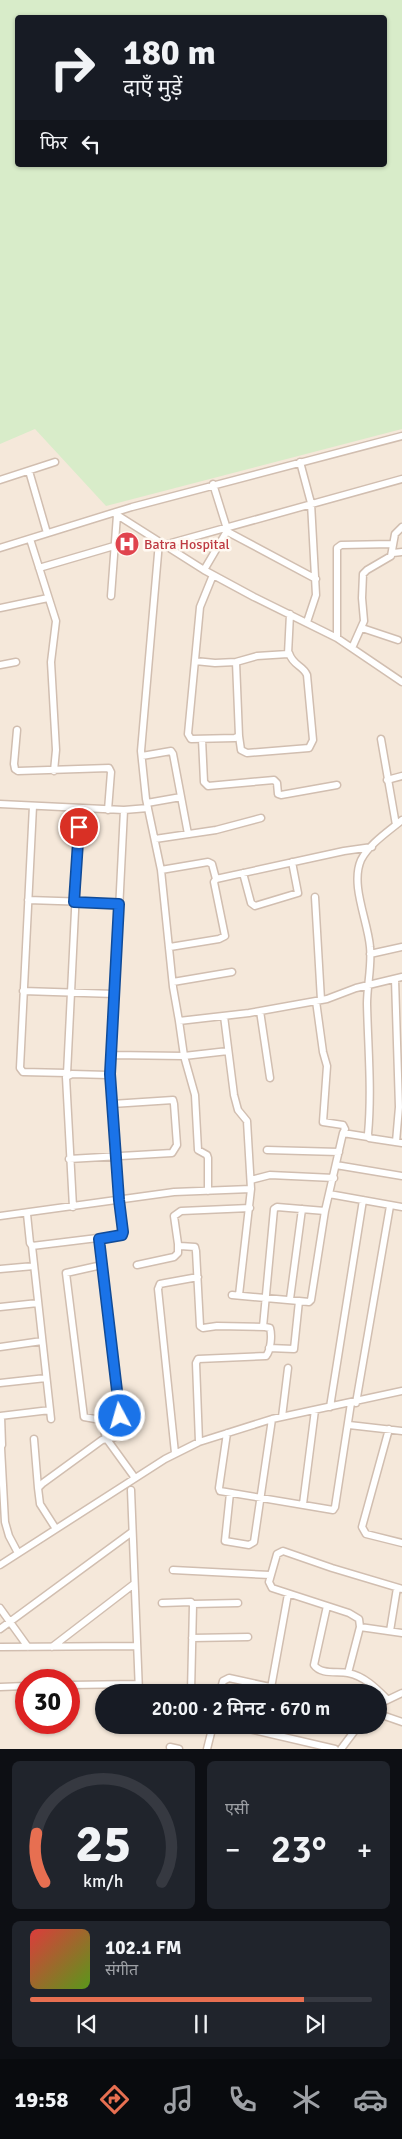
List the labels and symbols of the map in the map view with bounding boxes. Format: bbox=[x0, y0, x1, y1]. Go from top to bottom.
hospital icon: Batra Hospital bbox=[114, 531, 140, 557]
place label: Batra Hospital bbox=[144, 536, 230, 553]
pin bbox=[58, 806, 100, 848]
position arrow bbox=[93, 1389, 145, 1441]
speed limit sign: 30 bbox=[15, 1669, 80, 1734]

